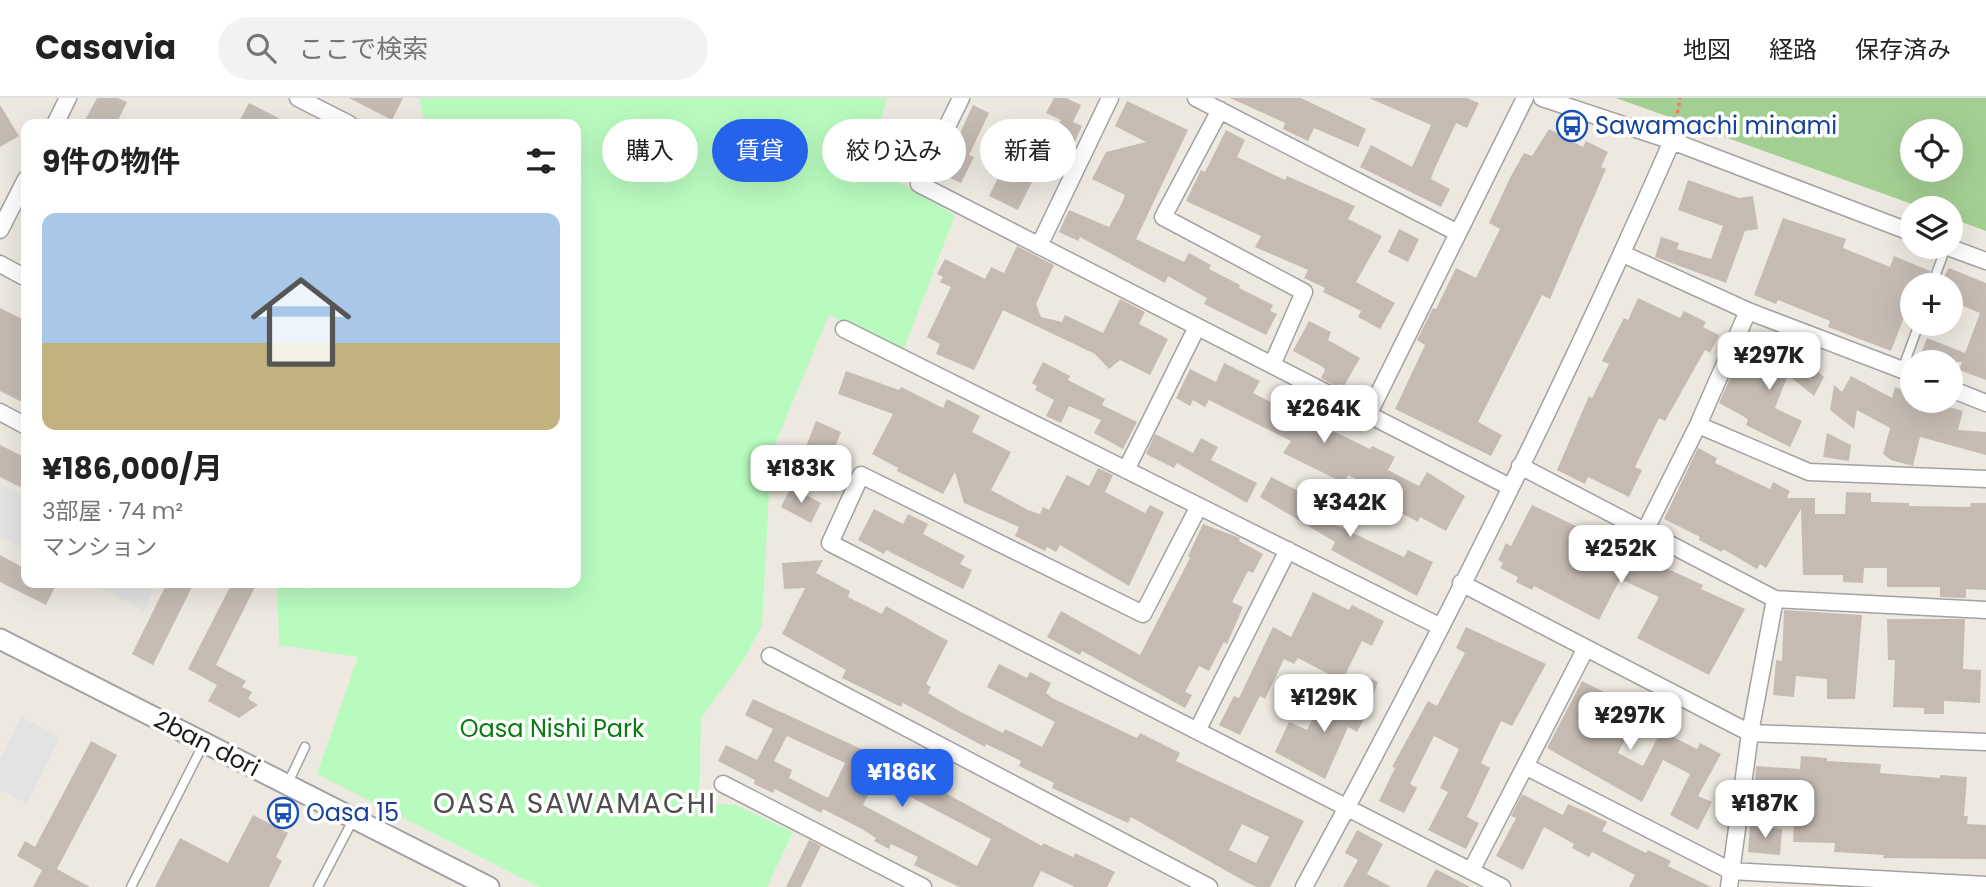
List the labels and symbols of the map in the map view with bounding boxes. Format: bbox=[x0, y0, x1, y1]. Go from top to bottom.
bus stop icon: Sawamachi minami bbox=[1555, 109, 1589, 143]
place label: Sawamachi minami bbox=[1595, 109, 1837, 142]
pin: ¥297K bbox=[1720, 332, 1818, 392]
pin: ¥264K bbox=[1275, 386, 1373, 445]
pin: ¥183K bbox=[752, 446, 850, 505]
pin: ¥342K bbox=[1301, 480, 1399, 539]
pin: ¥252K bbox=[1572, 526, 1670, 585]
pin: ¥129K bbox=[1275, 674, 1373, 734]
pin: ¥297K bbox=[1581, 692, 1679, 752]
street label: 2ban dori bbox=[149, 703, 266, 784]
park label: Oasa Nishi Park bbox=[460, 712, 645, 745]
pin: ¥186K bbox=[853, 750, 951, 809]
pin: ¥187K bbox=[1716, 780, 1814, 840]
district label: OASA SAWAMACHI bbox=[433, 784, 717, 823]
bus stop icon: Oasa 15 bbox=[266, 796, 300, 830]
place label: Oasa 15 bbox=[306, 796, 399, 829]

